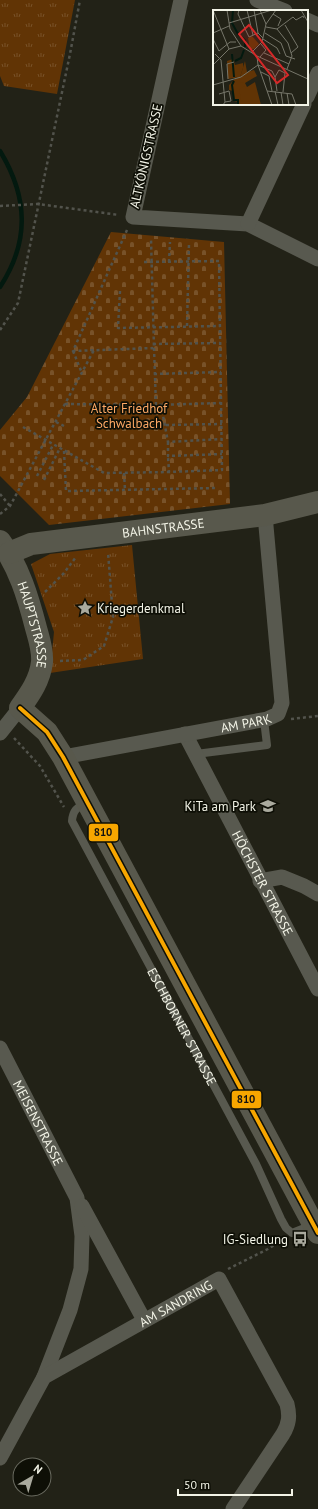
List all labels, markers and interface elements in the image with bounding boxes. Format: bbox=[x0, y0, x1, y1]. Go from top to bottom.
inset map bbox=[213, 10, 308, 105]
street label: ALTKÖNIGSTRASSE bbox=[126, 102, 166, 210]
park label: Alter Friedhof Schwalbach bbox=[91, 400, 168, 432]
street label: BAHNSTRASSE bbox=[121, 514, 205, 541]
street label: HAUPTSTRASSE bbox=[14, 579, 51, 669]
place icon: Kriegerdenkmal bbox=[76, 599, 94, 617]
place label: Kriegerdenkmal bbox=[97, 600, 185, 617]
street label: AM PARK bbox=[219, 710, 274, 736]
school or university icon: KiTa am Park bbox=[259, 797, 277, 815]
place label: KiTa am Park bbox=[184, 798, 257, 815]
line badge: 810 bbox=[88, 823, 119, 842]
text: 810 bbox=[94, 825, 112, 839]
street label: HÖCHSTER STRASSE bbox=[228, 828, 297, 938]
street label: ESCHBORNER STRASSE bbox=[144, 965, 221, 1088]
street label: MEISENSTRASSE bbox=[9, 1077, 67, 1168]
line badge: 810 bbox=[231, 1090, 262, 1109]
text: 810 bbox=[237, 1092, 255, 1106]
bus stop icon: IG-Siedlung bbox=[291, 1230, 309, 1248]
place label: IG-Siedlung bbox=[223, 1231, 288, 1248]
street label: AM SANDRING bbox=[136, 1276, 215, 1331]
north arrow bbox=[12, 1457, 52, 1497]
text: N bbox=[31, 1461, 45, 1477]
scale bar bbox=[178, 1471, 292, 1497]
text: 50 m bbox=[184, 1477, 210, 1492]

